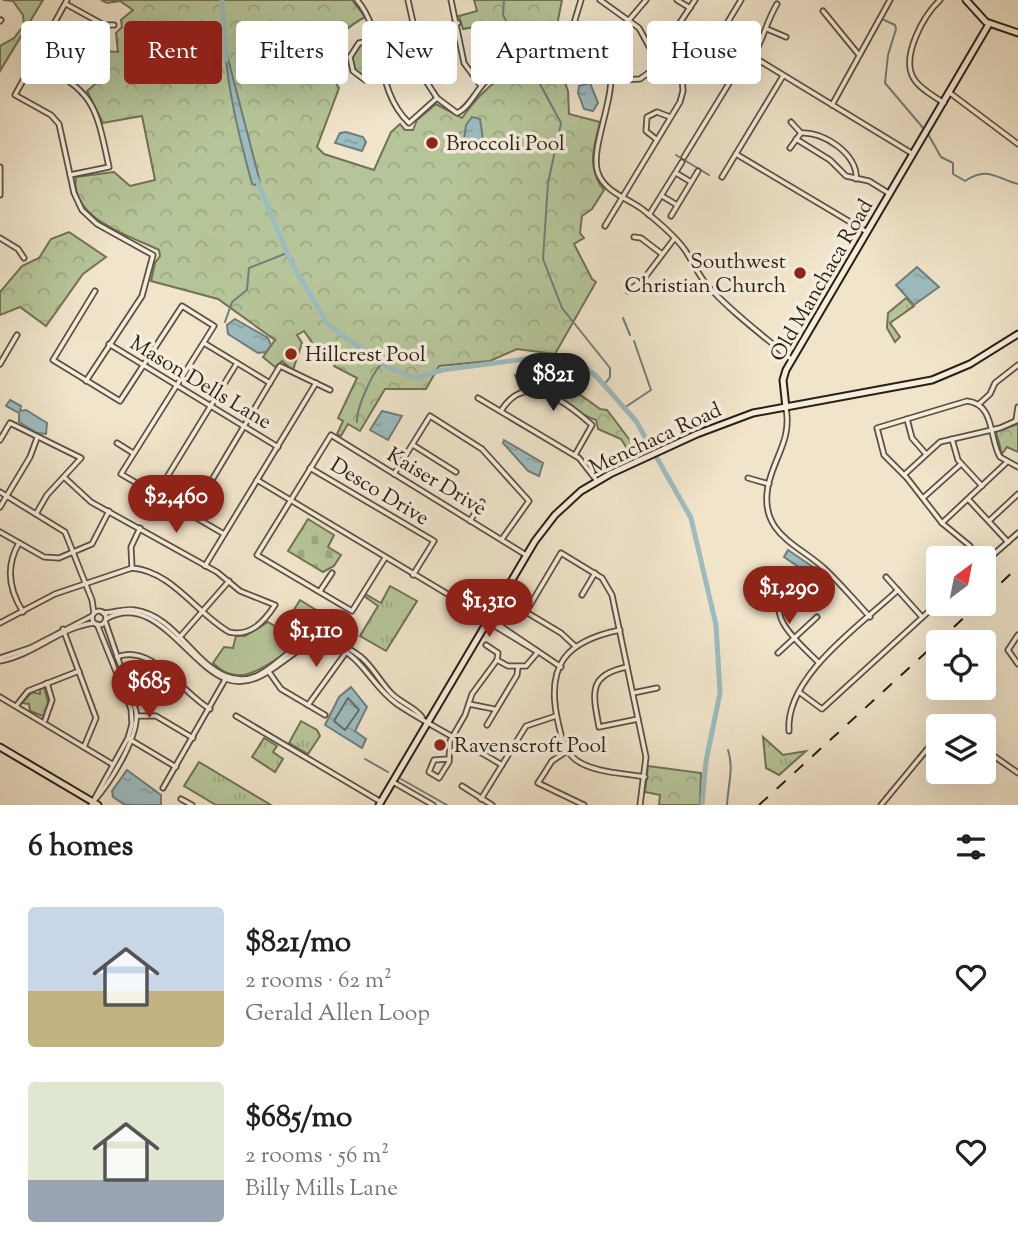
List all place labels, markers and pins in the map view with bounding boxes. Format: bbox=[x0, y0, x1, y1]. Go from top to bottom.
place label: Broccoli Pool bbox=[446, 130, 565, 160]
marker: Broccoli Pool bbox=[424, 135, 440, 151]
place label: Southwest Christian Church bbox=[624, 248, 786, 302]
marker: Southwest Christian Church bbox=[792, 265, 808, 281]
place label: Hillcrest Pool bbox=[305, 341, 426, 371]
marker: Hillcrest Pool bbox=[283, 346, 299, 362]
pin: $821 bbox=[512, 354, 594, 413]
pin: $2,460 bbox=[119, 476, 233, 535]
pin: $1,290 bbox=[732, 566, 846, 626]
pin: $1,310 bbox=[432, 580, 546, 639]
pin: $1,110 bbox=[259, 610, 373, 669]
pin: $685 bbox=[108, 660, 190, 720]
place label: Ravenscroft Pool bbox=[454, 732, 607, 762]
marker: Ravenscroft Pool bbox=[432, 737, 448, 753]

